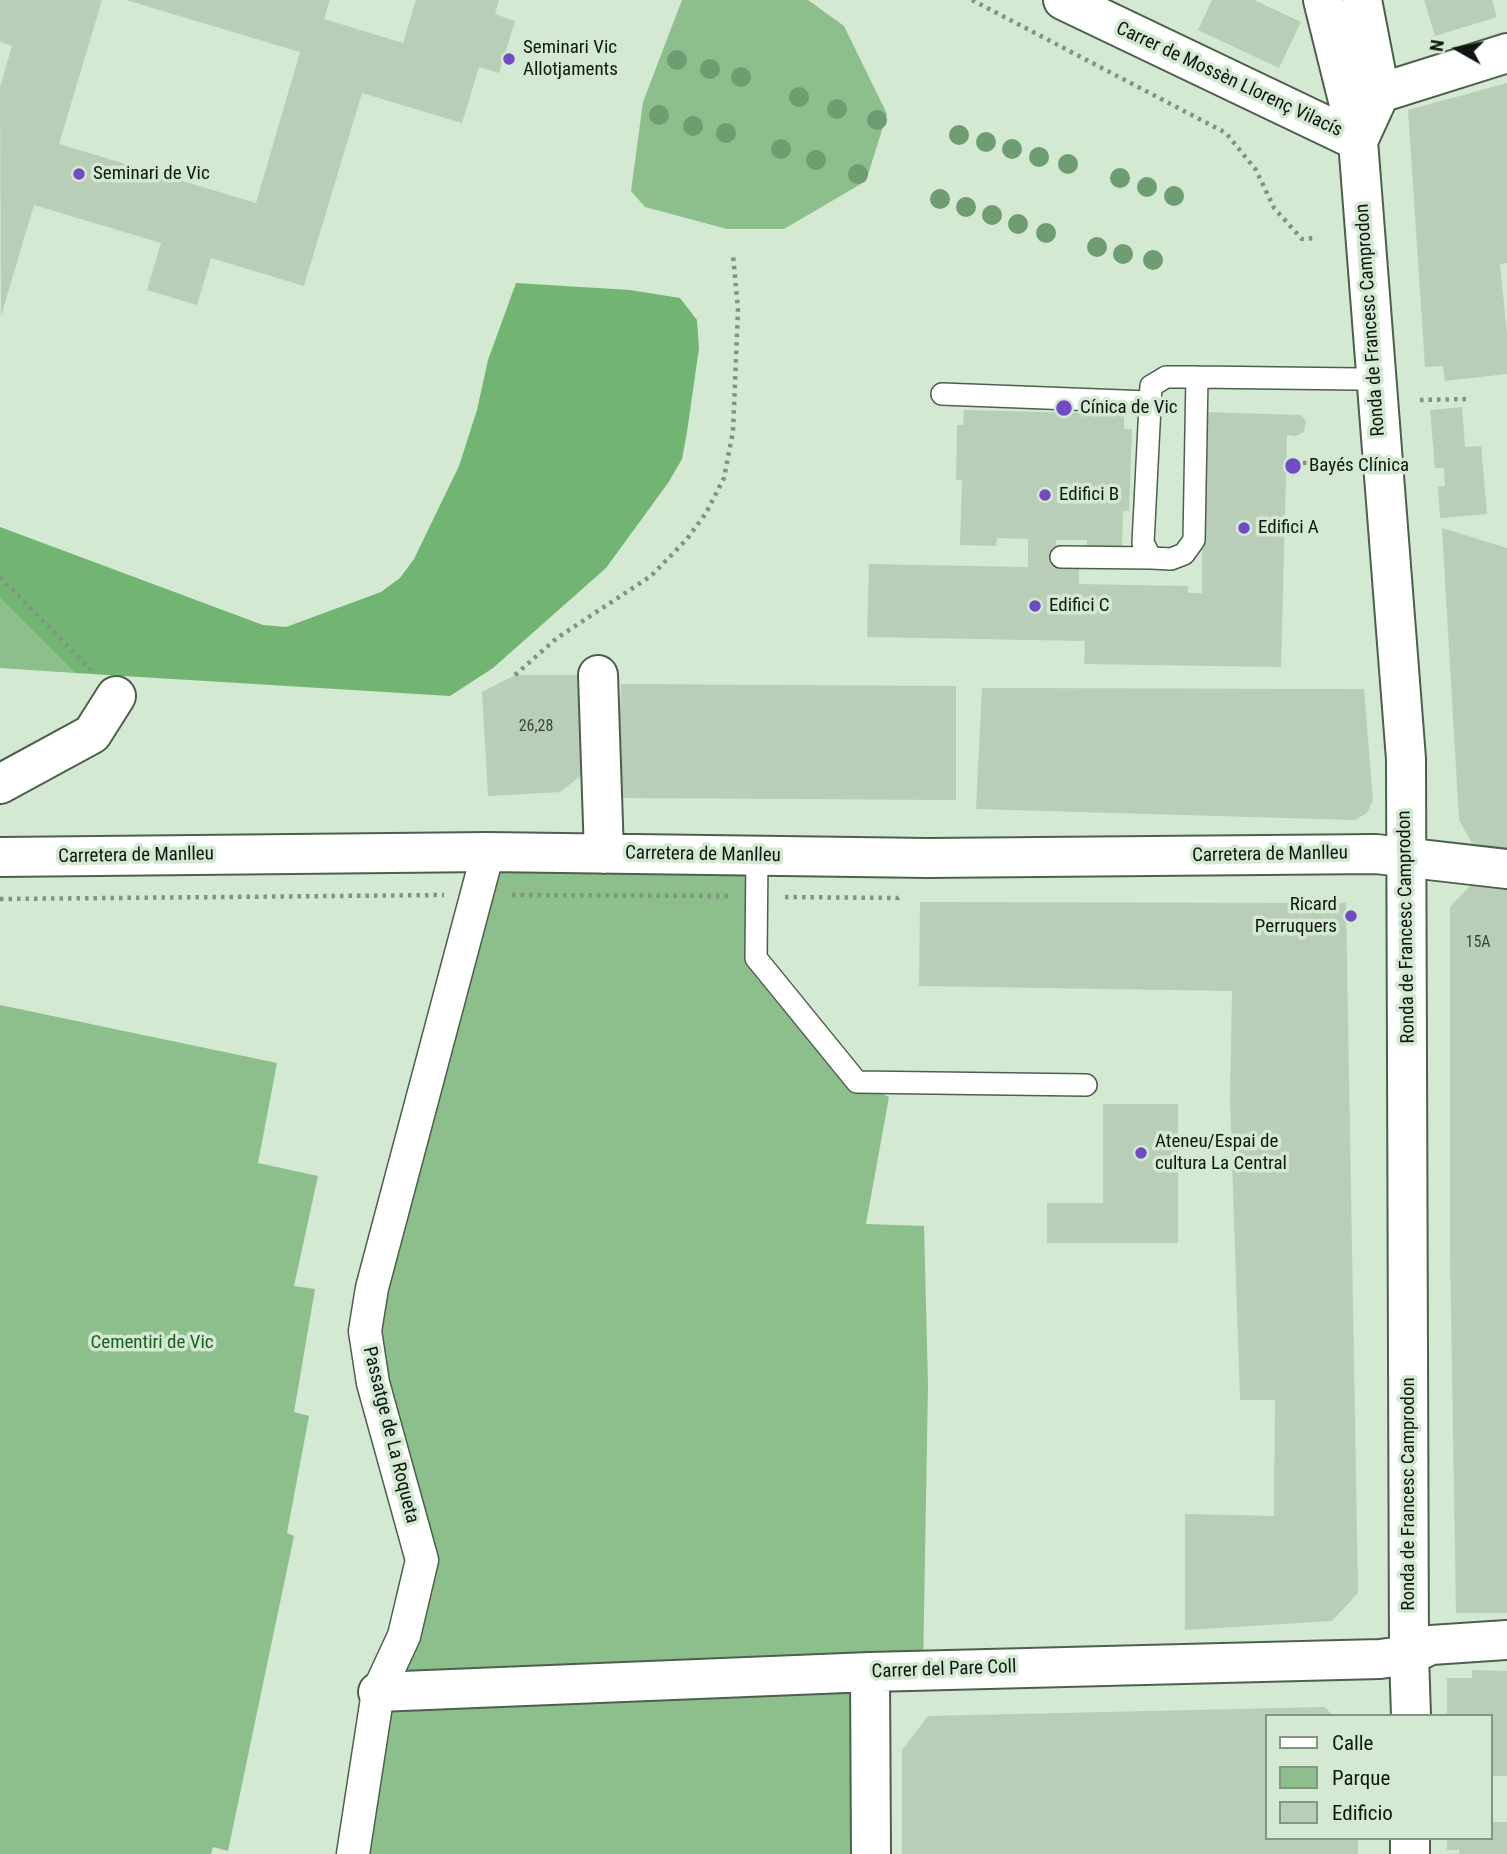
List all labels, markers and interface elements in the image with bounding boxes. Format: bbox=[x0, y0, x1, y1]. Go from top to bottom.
north arrow bbox=[1423, 14, 1493, 84]
street label: Carrer de Mossèn Llorenç Vilacís bbox=[1112, 17, 1346, 143]
place label: Seminari Vic Allotjaments bbox=[523, 37, 618, 81]
text: N bbox=[1424, 38, 1449, 53]
marker: Seminari Vic Allotjaments bbox=[501, 51, 517, 67]
place label: Seminari de Vic bbox=[93, 163, 210, 185]
marker: Seminari de Vic bbox=[71, 166, 87, 182]
street label: Ronda de Francesc Camprodon bbox=[1351, 203, 1391, 437]
place label: Cínica de Vic bbox=[1080, 397, 1178, 419]
marker: Cínica de Vic bbox=[1054, 398, 1074, 418]
place label: Bayés Clínica bbox=[1309, 455, 1409, 477]
marker: Bayés Clínica bbox=[1283, 456, 1303, 476]
place label: Edifici B bbox=[1059, 484, 1119, 506]
marker: Edifici B bbox=[1037, 487, 1053, 503]
place label: Edifici A bbox=[1258, 517, 1319, 539]
marker: Edifici A bbox=[1236, 520, 1252, 536]
place label: Edifici C bbox=[1049, 595, 1110, 617]
marker: Edifici C bbox=[1027, 598, 1043, 614]
house number: 26,28 bbox=[519, 717, 553, 737]
street label: Ronda de Francesc Camprodon bbox=[1394, 810, 1420, 1044]
street label: Carretera de Manlleu bbox=[625, 842, 781, 868]
street label: Carretera de Manlleu bbox=[1192, 842, 1348, 868]
street label: Carretera de Manlleu bbox=[58, 843, 214, 869]
place label: Ricard Perruquers bbox=[1255, 894, 1337, 938]
marker: Ricard Perruquers bbox=[1343, 908, 1359, 924]
house number: 15A bbox=[1465, 933, 1491, 953]
place label: Ateneu/Espai de cultura La Central bbox=[1155, 1131, 1287, 1175]
marker: Ateneu/Espai de cultura La Central bbox=[1133, 1145, 1149, 1161]
park label: Cementiri de Vic bbox=[90, 1332, 214, 1354]
street label: Passatge de La Roqueta bbox=[357, 1344, 423, 1526]
street label: Ronda de Francesc Camprodon bbox=[1398, 1377, 1420, 1611]
street label: Carrer del Pare Coll bbox=[871, 1656, 1017, 1684]
legend bbox=[1266, 1714, 1493, 1840]
text: Calle bbox=[1332, 1731, 1373, 1755]
text: Parque bbox=[1332, 1766, 1390, 1790]
text: Edificio bbox=[1332, 1801, 1393, 1825]

